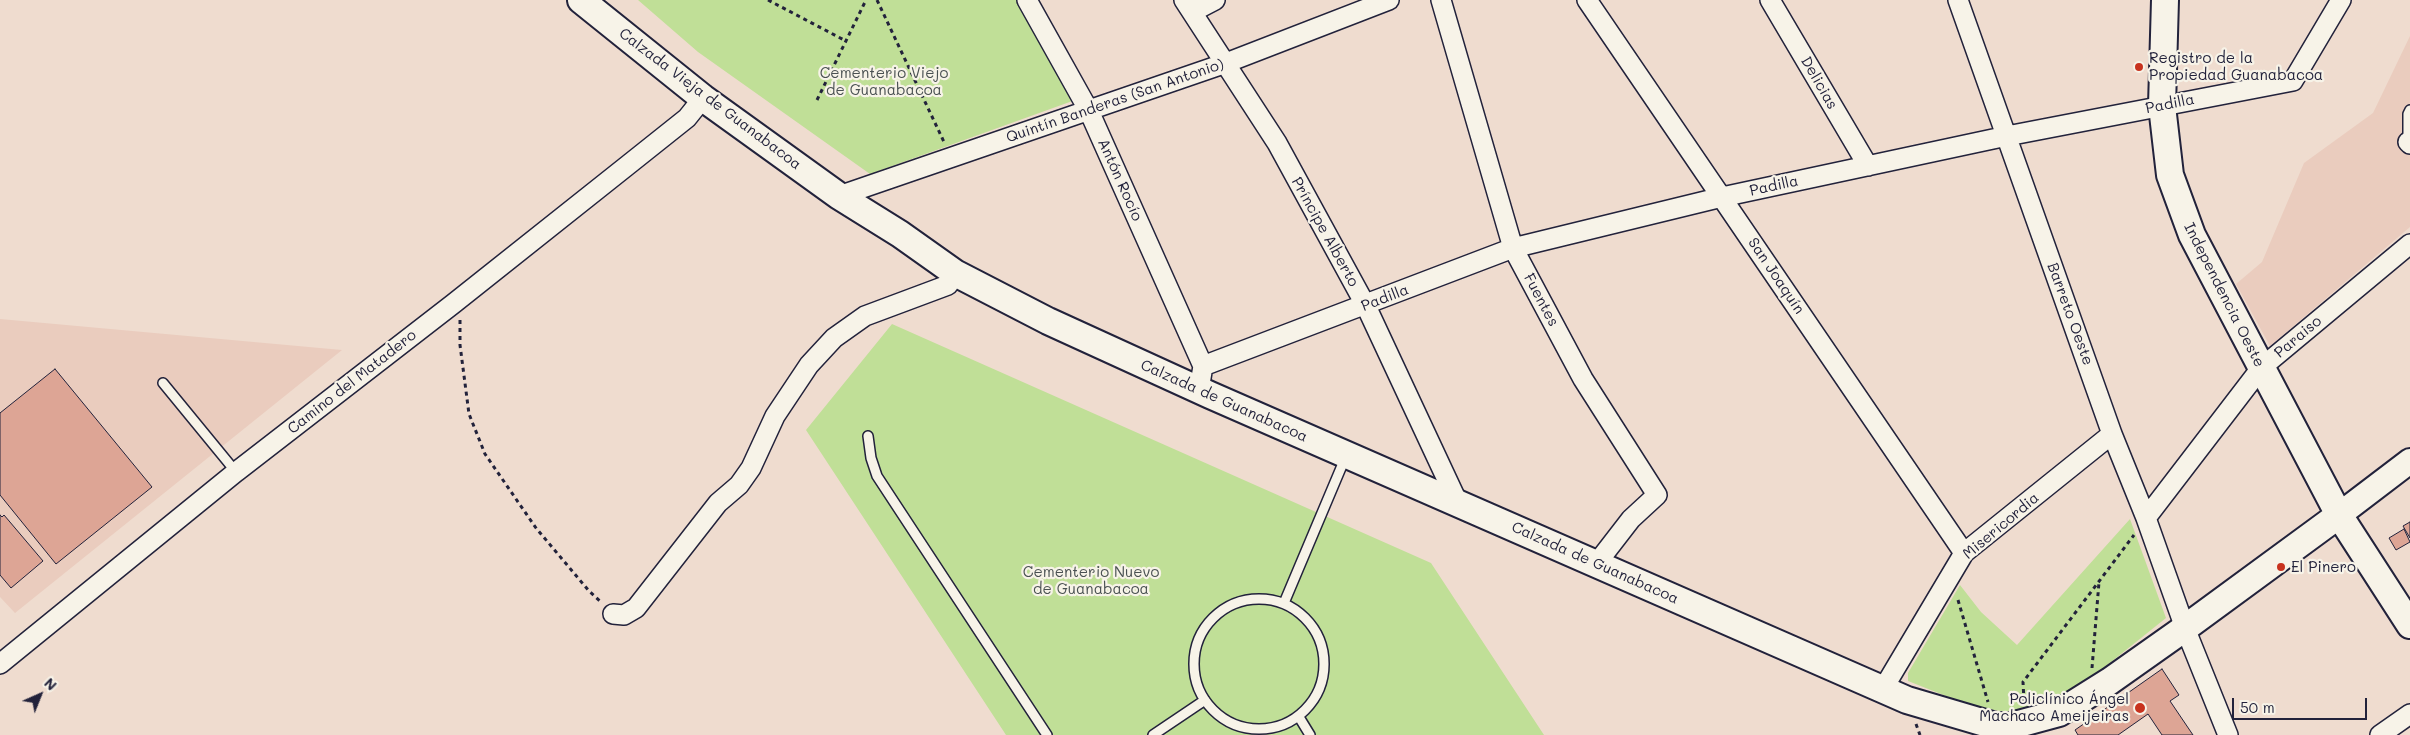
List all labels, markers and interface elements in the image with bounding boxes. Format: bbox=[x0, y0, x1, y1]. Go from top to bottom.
street label: Calzada Vieja de Guanabacoa bbox=[615, 24, 805, 174]
place label: Registro de la Propiedad Guanabacoa bbox=[2149, 49, 2323, 84]
street label: Delicias bbox=[1797, 53, 1841, 113]
street label: Quintín Banderas (San Antonio) bbox=[1004, 55, 1226, 147]
marker: Registro de la Propiedad Guanabacoa bbox=[2133, 61, 2145, 73]
park label: Cementerio Viejo de Guanabacoa bbox=[820, 64, 948, 99]
street label: Padilla bbox=[2144, 90, 2196, 118]
street label: Antón Rocío bbox=[1094, 136, 1146, 224]
street label: Padilla bbox=[1748, 172, 1800, 200]
street label: Príncipe Alberto bbox=[1287, 174, 1363, 290]
street label: Independencia Oeste bbox=[2180, 220, 2268, 370]
street label: San Joaquín bbox=[1744, 234, 1808, 318]
street label: Barreto Oeste bbox=[2043, 260, 2097, 368]
street label: Fuentes bbox=[1520, 270, 1562, 330]
street label: Padilla bbox=[1359, 281, 1411, 315]
street label: Paraiso bbox=[2271, 312, 2325, 362]
street label: Camino del Matadero bbox=[284, 326, 420, 438]
street label: Calzada de Guanabacoa bbox=[1138, 356, 1310, 446]
street label: Misericordia bbox=[1959, 489, 2043, 563]
street label: Calzada de Guanabacoa bbox=[1509, 518, 1681, 608]
place label: El Pinero bbox=[2291, 558, 2356, 576]
marker: El Pinero bbox=[2275, 561, 2287, 573]
park label: Cementerio Nuevo de Guanabacoa bbox=[1023, 563, 1159, 598]
north arrow bbox=[15, 670, 65, 720]
text: N bbox=[40, 673, 61, 694]
scale bar bbox=[2235, 688, 2370, 720]
place label: Policlínico Ángel Machaco Ameijeiras bbox=[1979, 690, 2129, 725]
text: 50 m bbox=[2240, 697, 2275, 717]
marker: Policlínico Ángel Machaco Ameijeiras bbox=[2133, 701, 2147, 715]

